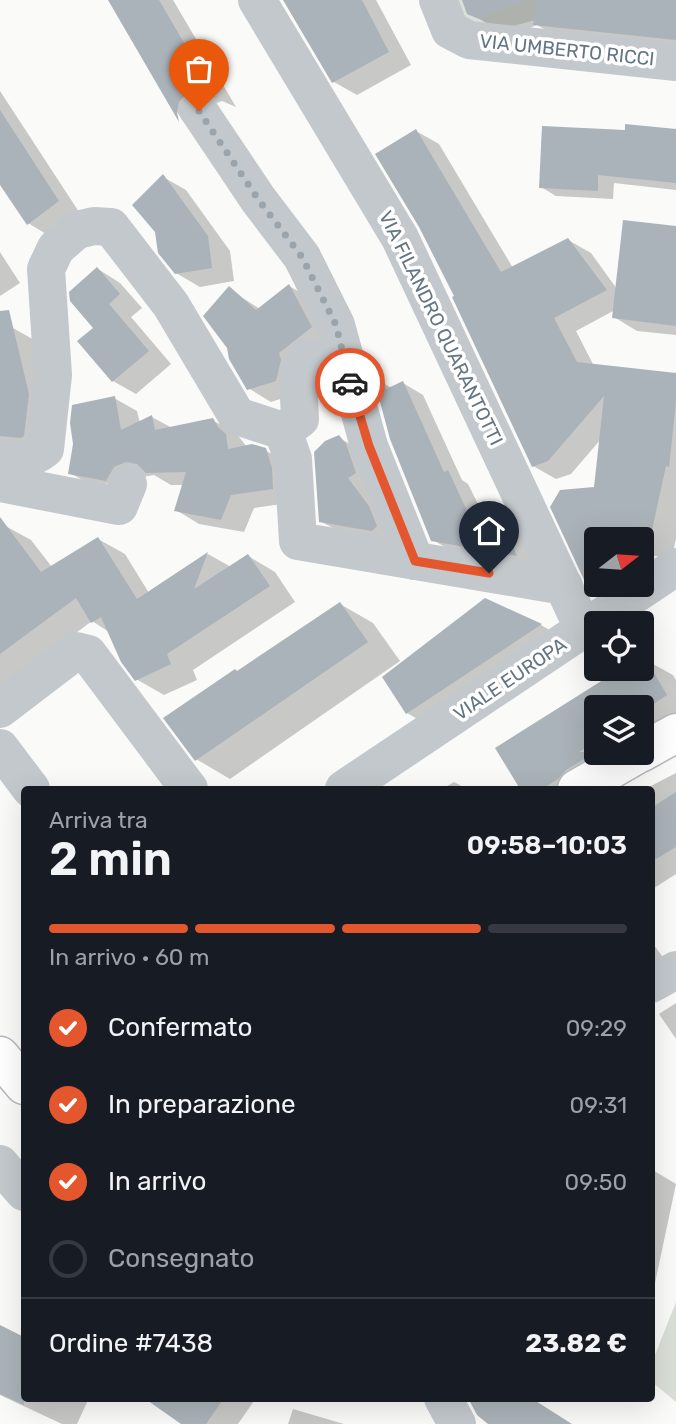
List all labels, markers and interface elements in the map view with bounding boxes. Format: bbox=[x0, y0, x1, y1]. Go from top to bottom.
street label: VIA UMBERTO RICCI bbox=[478, 29, 656, 71]
pin bbox=[169, 39, 229, 111]
icon: bag bbox=[180, 50, 218, 88]
street label: VIA FILANDRO QUARANTOTTI bbox=[374, 207, 508, 449]
courier bbox=[315, 348, 385, 418]
icon: car bbox=[331, 364, 369, 402]
pin bbox=[459, 501, 519, 573]
icon: home bbox=[470, 512, 508, 550]
north arrow bbox=[584, 527, 654, 597]
map controls bbox=[584, 527, 654, 765]
button: locate bbox=[584, 611, 654, 681]
street label: VIALE EUROPA bbox=[449, 633, 571, 725]
button: layers bbox=[584, 695, 654, 765]
text: Arriva tra bbox=[49, 806, 148, 834]
text: 09:58–10:03 bbox=[467, 830, 627, 861]
text: 2 min bbox=[49, 832, 172, 887]
text: In arrivo · 60 m bbox=[49, 943, 210, 971]
icon: check bbox=[49, 1009, 87, 1047]
text: Confermato bbox=[108, 1012, 252, 1043]
text: 09:29 bbox=[566, 1014, 627, 1042]
icon: check bbox=[49, 1086, 87, 1124]
text: In preparazione bbox=[108, 1089, 296, 1120]
text: 09:31 bbox=[570, 1091, 627, 1119]
icon: check bbox=[49, 1163, 87, 1201]
text: In arrivo bbox=[108, 1166, 206, 1197]
text: 09:50 bbox=[565, 1168, 627, 1196]
text: Consegnato bbox=[108, 1243, 254, 1274]
text: Ordine #7438 bbox=[49, 1328, 213, 1359]
text: 23.82 € bbox=[525, 1328, 627, 1359]

